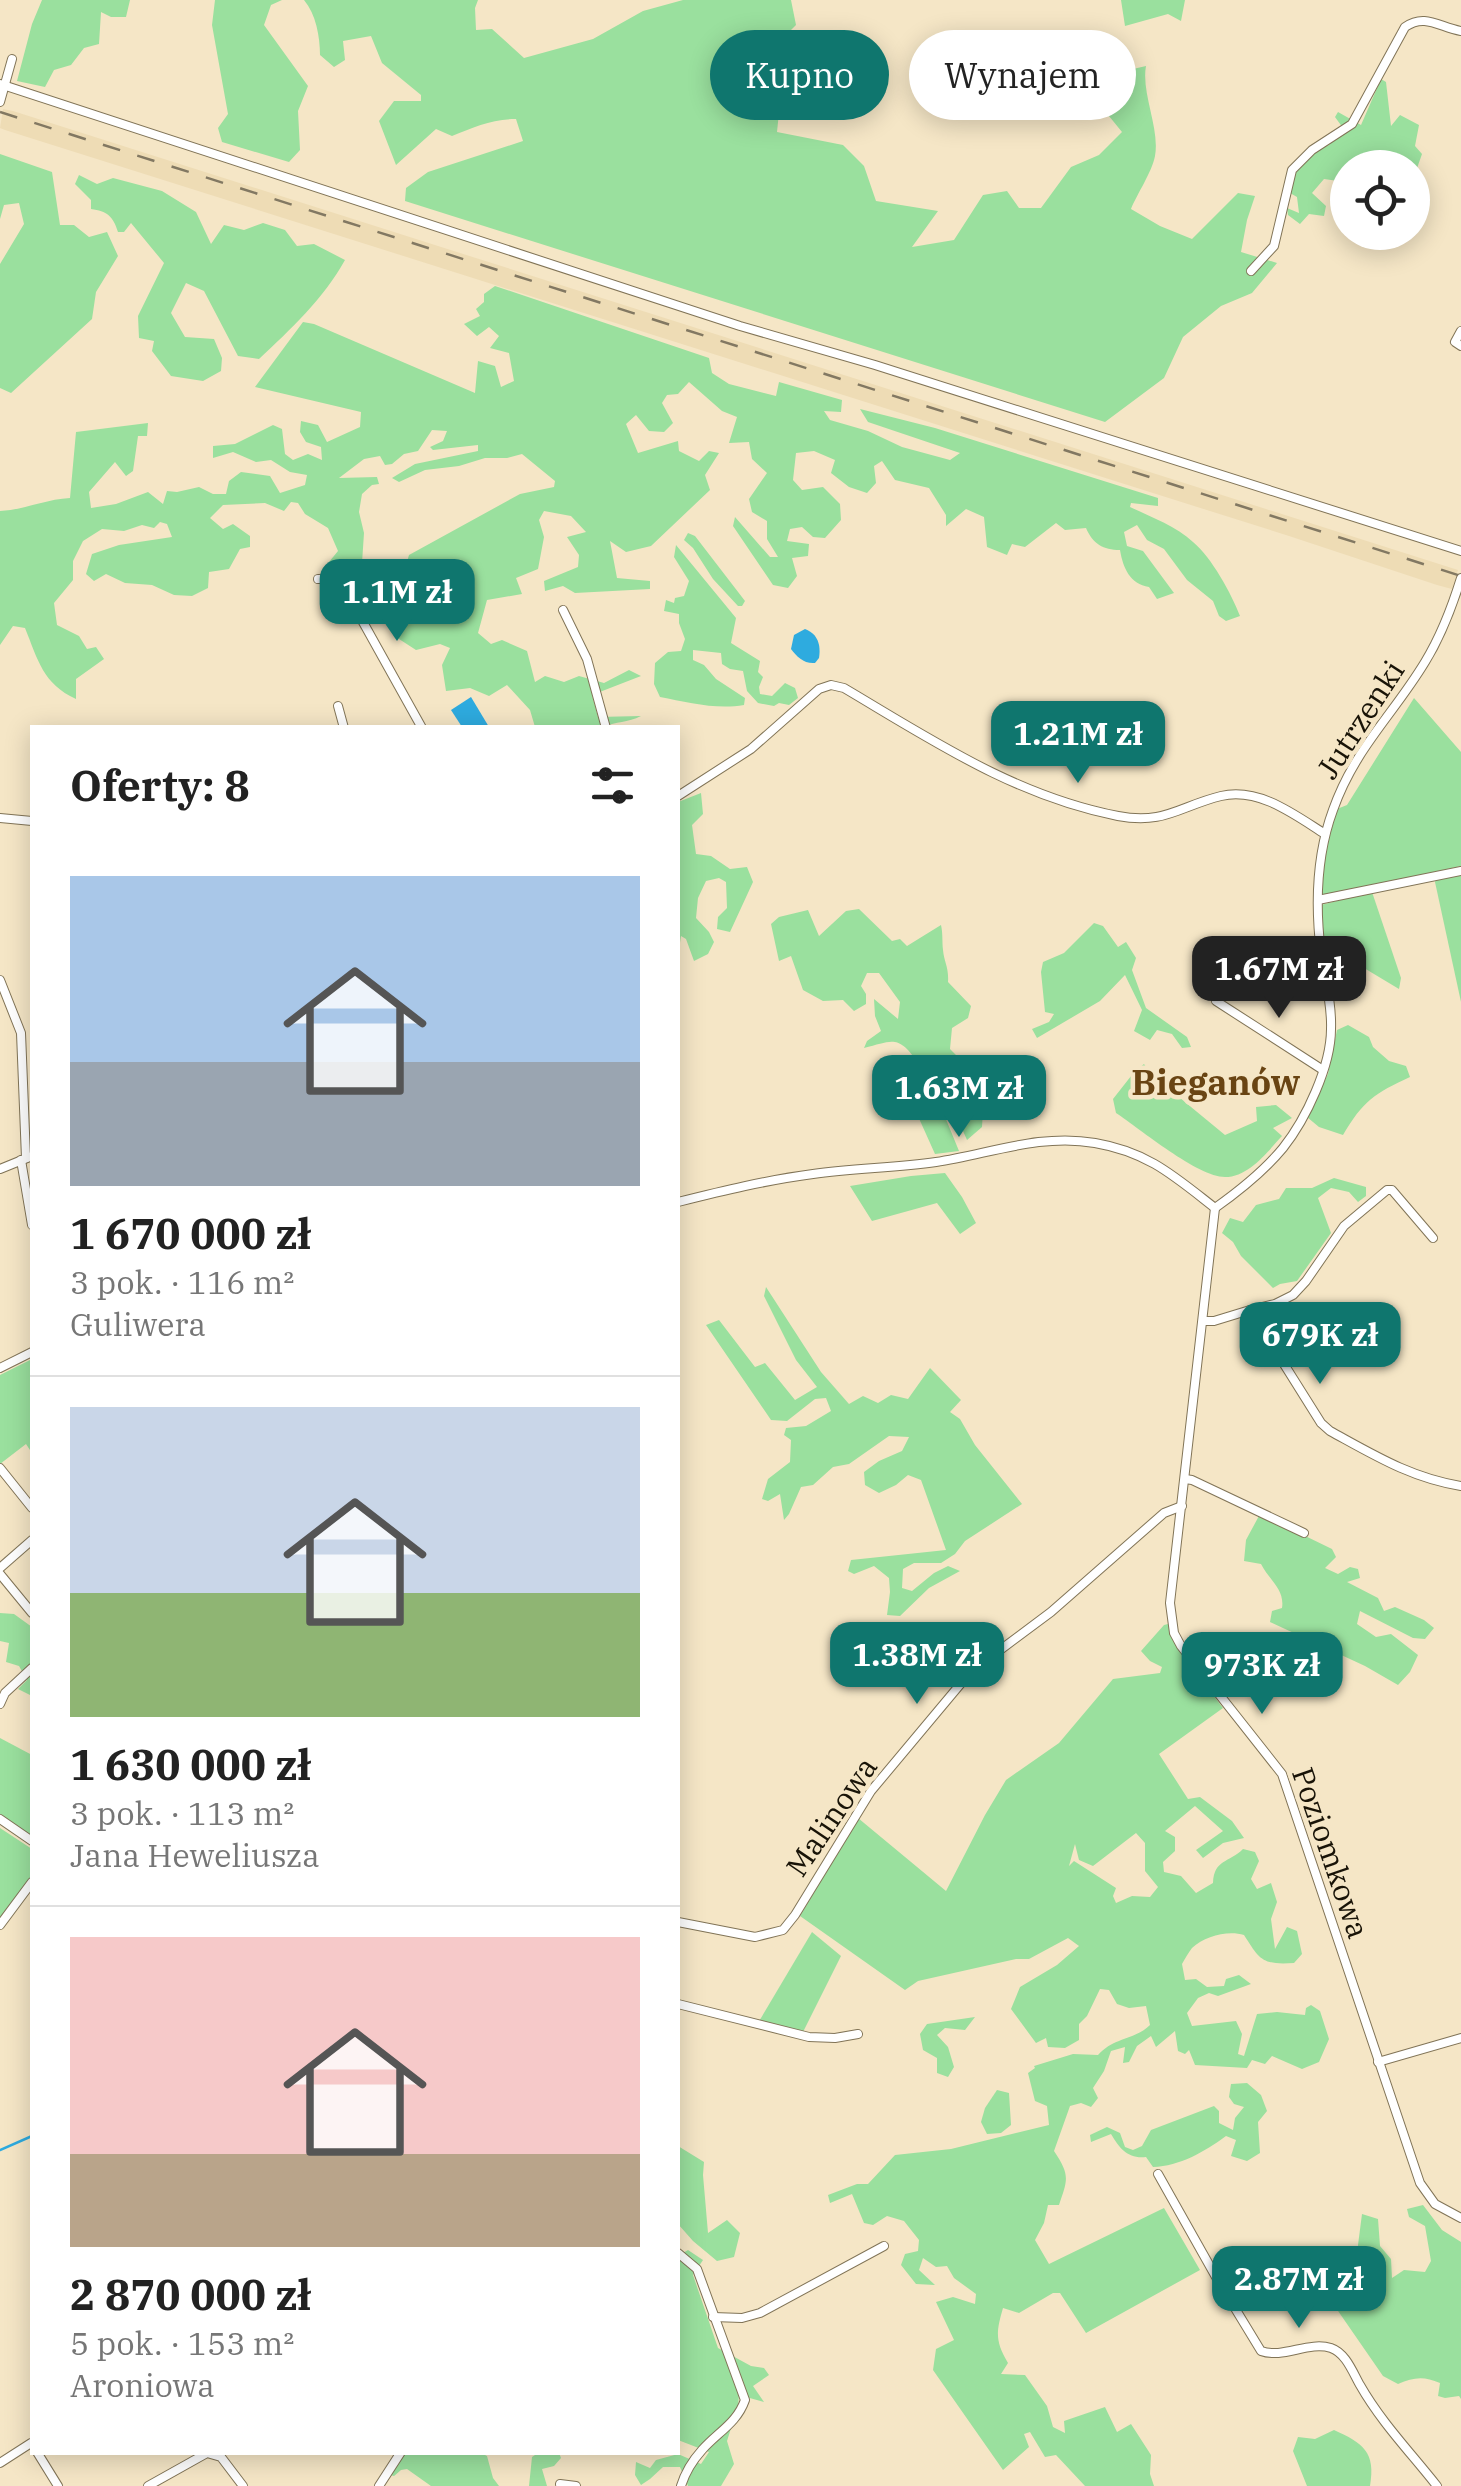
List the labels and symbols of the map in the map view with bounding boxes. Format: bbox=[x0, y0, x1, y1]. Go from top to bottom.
pin: 1.1M zł bbox=[305, 559, 489, 644]
street label: Jutrzenki bbox=[1307, 653, 1412, 786]
pin: 1.21M zł bbox=[975, 701, 1181, 786]
pin: 1.67M zł bbox=[1176, 936, 1382, 1021]
pin: 1.63M zł bbox=[856, 1055, 1062, 1140]
district label: Bieganów bbox=[1131, 1059, 1301, 1105]
pin: 679K zł bbox=[1228, 1302, 1412, 1387]
pin: 1.38M zł bbox=[814, 1622, 1020, 1707]
pin: 973K zł bbox=[1170, 1632, 1354, 1717]
street label: Malinowa bbox=[776, 1749, 885, 1884]
street label: Poziomkowa bbox=[1284, 1762, 1379, 1943]
pin: 2.87M zł bbox=[1196, 2246, 1402, 2331]

